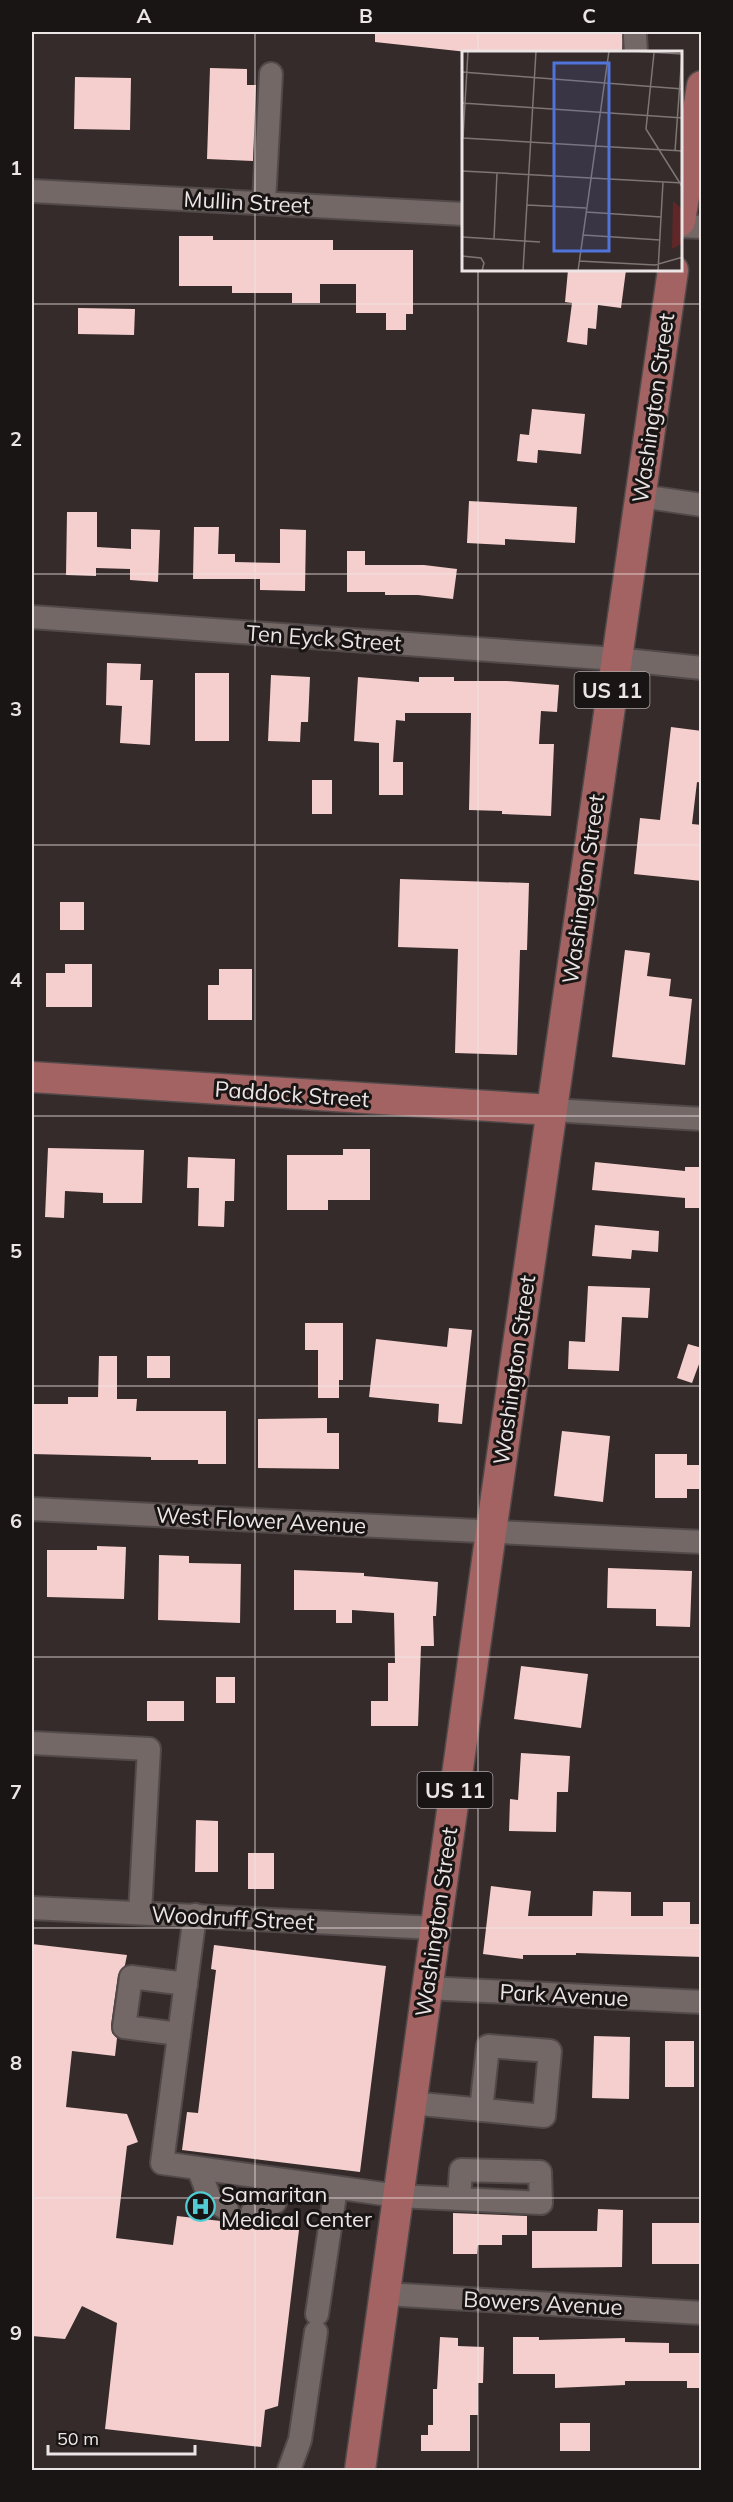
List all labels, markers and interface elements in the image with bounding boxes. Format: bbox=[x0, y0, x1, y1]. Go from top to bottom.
text: A bbox=[137, 3, 152, 28]
text: B bbox=[359, 3, 373, 28]
text: C bbox=[582, 3, 596, 28]
inset map bbox=[462, 51, 682, 272]
text: 1 bbox=[10, 155, 22, 180]
street label: Mullin Street bbox=[183, 185, 311, 219]
street label: Washington Street bbox=[626, 311, 680, 505]
text: 2 bbox=[10, 426, 22, 451]
street label: Ten Eyck Street bbox=[246, 619, 403, 657]
road number: US 11 bbox=[574, 672, 650, 708]
text: 3 bbox=[10, 696, 22, 721]
street label: Washington Street bbox=[556, 792, 610, 986]
text: 4 bbox=[10, 967, 22, 992]
street label: Paddock Street bbox=[214, 1075, 370, 1113]
text: 5 bbox=[10, 1238, 22, 1263]
street label: Washington Street bbox=[487, 1273, 541, 1467]
street label: West Flower Avenue bbox=[155, 1501, 367, 1539]
text: 6 bbox=[10, 1508, 22, 1533]
road number: US 11 bbox=[418, 1772, 492, 1808]
text: 7 bbox=[10, 1779, 22, 1804]
street label: Washington Street bbox=[409, 1825, 463, 2019]
street label: Woodruff Street bbox=[151, 1900, 316, 1936]
street label: Park Avenue bbox=[499, 1978, 629, 2012]
text: 8 bbox=[10, 2050, 22, 2075]
place label: Samaritan Medical Center bbox=[221, 2180, 372, 2233]
hospital icon: Samaritan Medical Center bbox=[184, 2191, 216, 2223]
street label: Bowers Avenue bbox=[463, 2285, 623, 2321]
text: 9 bbox=[10, 2320, 22, 2345]
scale bar bbox=[48, 2418, 195, 2456]
text: 50 m bbox=[57, 2427, 99, 2450]

